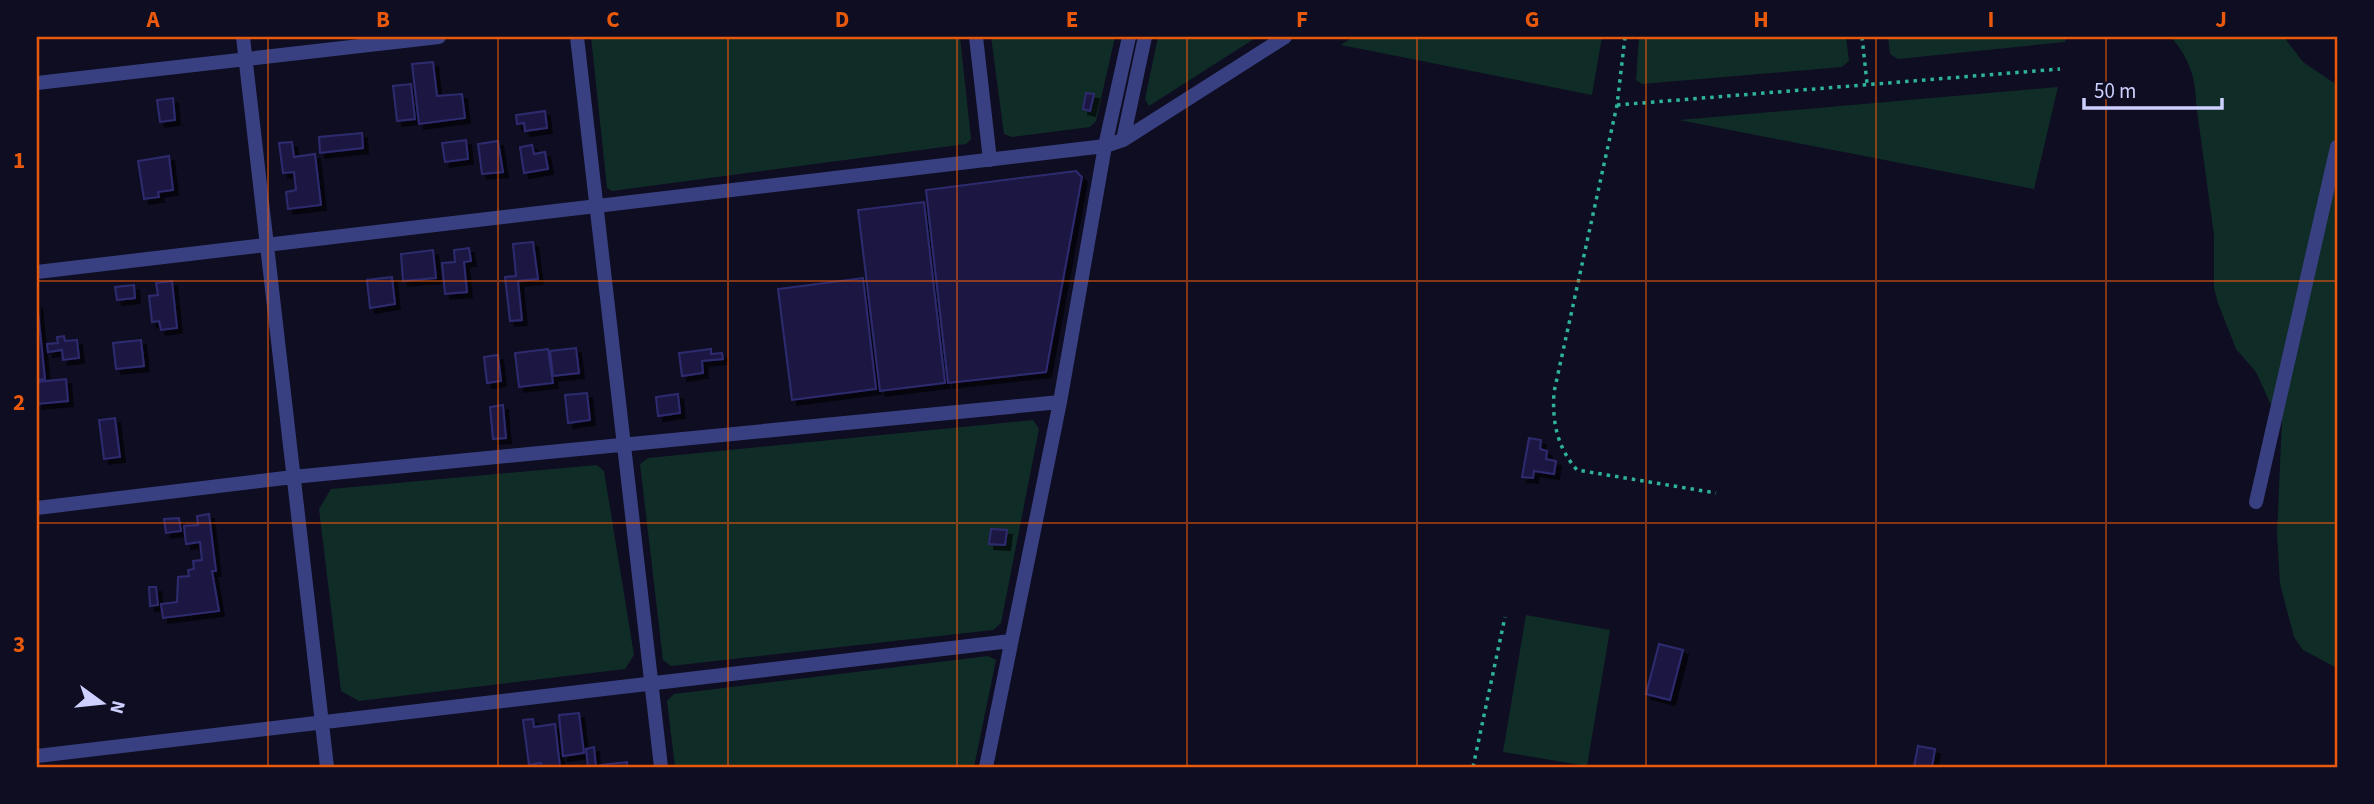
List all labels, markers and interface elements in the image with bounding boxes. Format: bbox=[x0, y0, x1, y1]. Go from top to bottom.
text: A bbox=[145, 3, 160, 36]
text: B bbox=[376, 3, 390, 36]
text: C bbox=[606, 3, 620, 36]
text: D bbox=[835, 3, 849, 36]
text: E bbox=[1066, 3, 1078, 36]
text: F bbox=[1296, 3, 1308, 36]
text: G bbox=[1525, 3, 1539, 36]
text: H bbox=[1753, 3, 1769, 36]
text: I bbox=[1988, 3, 1994, 36]
text: J bbox=[2215, 3, 2227, 36]
scale bar bbox=[2084, 66, 2222, 110]
text: 50 m bbox=[2094, 76, 2136, 106]
text: 1 bbox=[13, 144, 25, 177]
text: 2 bbox=[13, 386, 25, 419]
text: 3 bbox=[13, 628, 25, 661]
north arrow bbox=[66, 668, 136, 738]
text: N bbox=[102, 697, 132, 717]

